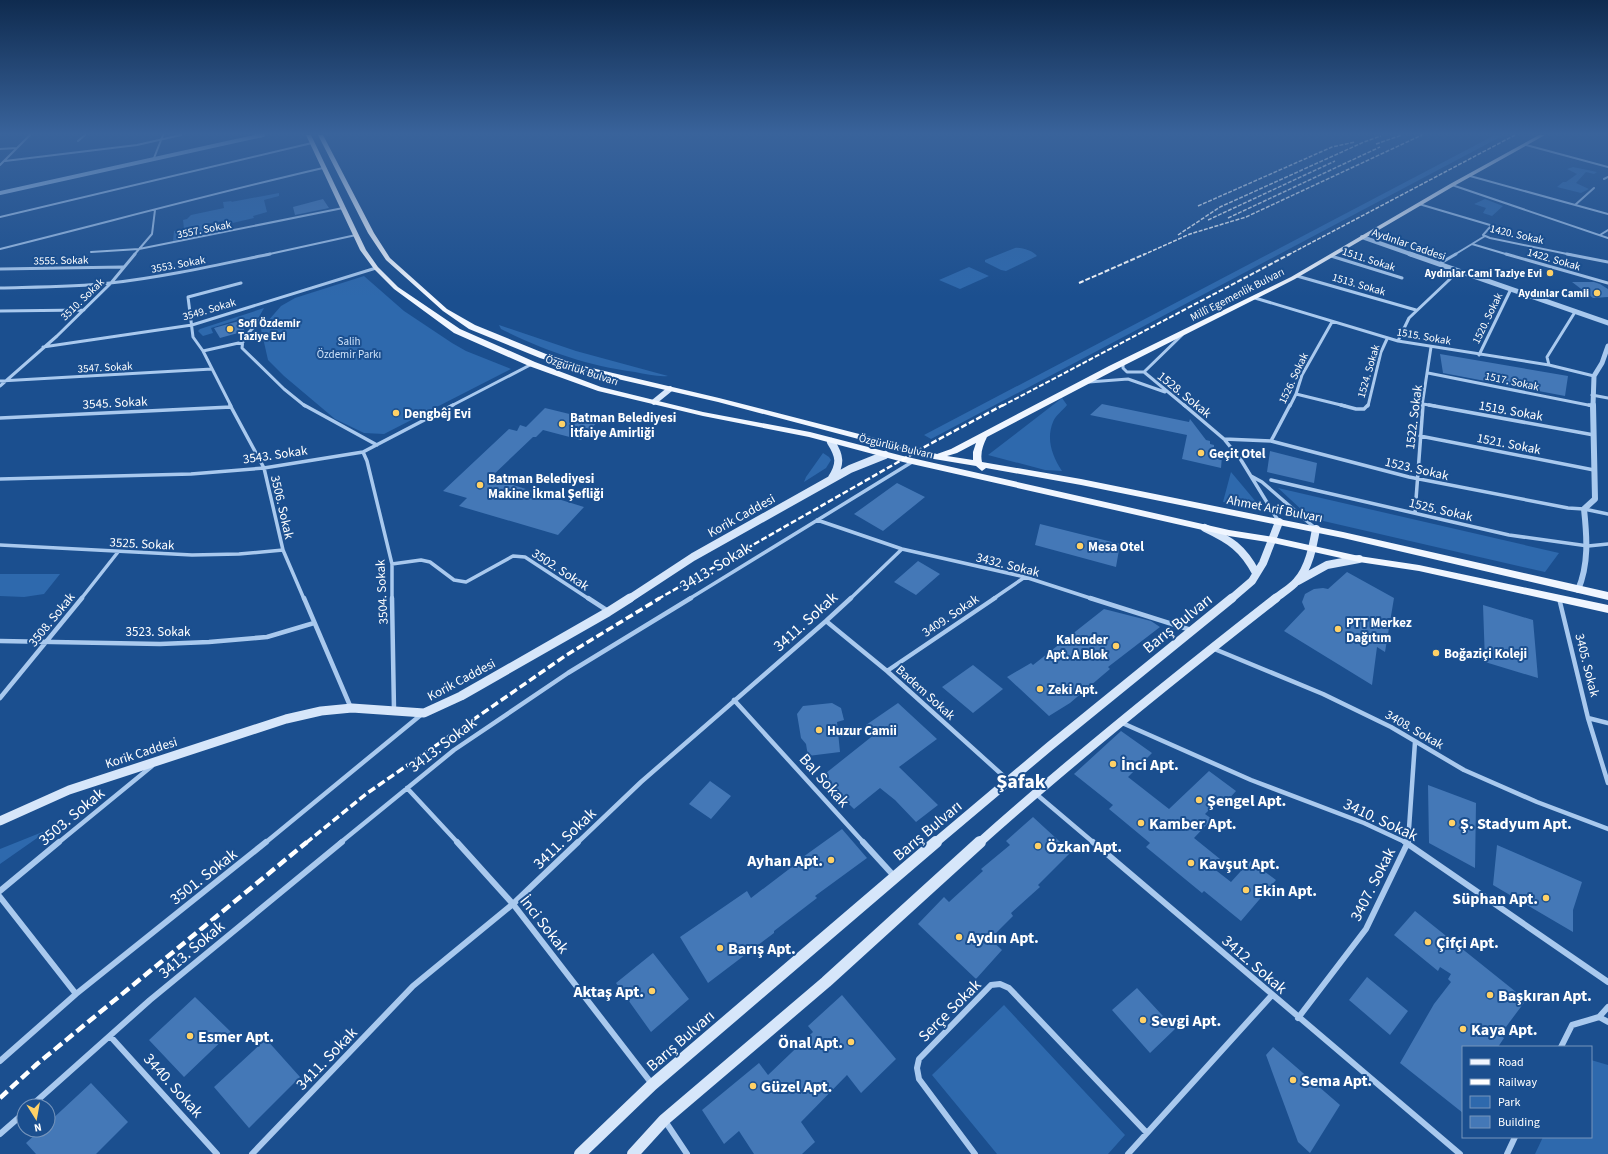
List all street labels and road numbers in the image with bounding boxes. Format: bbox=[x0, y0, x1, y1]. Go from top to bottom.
street label: 3557. Sokak bbox=[176, 217, 233, 242]
street label: 1420. Sokak bbox=[1488, 221, 1546, 248]
street label: Aydınlar Caddesi bbox=[1370, 225, 1448, 264]
street label: 1511. Sokak bbox=[1340, 244, 1398, 275]
street label: 1422. Sokak bbox=[1525, 245, 1583, 274]
street label: 3553. Sokak bbox=[150, 252, 207, 277]
street label: 3555. Sokak bbox=[33, 253, 89, 268]
street label: Millî Egemenlik Bulvarı bbox=[1188, 264, 1287, 325]
street label: 1513. Sokak bbox=[1330, 270, 1388, 299]
street label: 3510. Sokak bbox=[57, 274, 108, 324]
street label: 1520. Sokak bbox=[1469, 290, 1506, 346]
street label: 3549. Sokak bbox=[181, 295, 238, 324]
street label: 1515. Sokak bbox=[1396, 324, 1453, 349]
street label: 1524. Sokak bbox=[1354, 342, 1383, 400]
street label: 1526. Sokak bbox=[1275, 350, 1312, 406]
street label: Özgürlük Bulvarı bbox=[543, 352, 620, 389]
street label: 3547. Sokak bbox=[77, 359, 133, 376]
street label: 1528. Sokak bbox=[1153, 367, 1216, 423]
street label: 1517. Sokak bbox=[1483, 368, 1541, 395]
street label: 1522. Sokak bbox=[1401, 383, 1427, 450]
street label: 3545. Sokak bbox=[82, 392, 149, 414]
street label: 1519. Sokak bbox=[1477, 396, 1545, 426]
street label: 1521. Sokak bbox=[1475, 429, 1543, 459]
street label: Özgürlük Bulvarı bbox=[857, 431, 935, 462]
street label: 3543. Sokak bbox=[242, 441, 309, 468]
street label: 1523. Sokak bbox=[1383, 453, 1451, 485]
street label: 3506. Sokak bbox=[266, 474, 298, 541]
street label: Korik Caddesi bbox=[704, 490, 779, 542]
street label: Ahmet Arif Bulvarı bbox=[1225, 491, 1324, 527]
street label: 1525. Sokak bbox=[1407, 494, 1475, 526]
street label: 3525. Sokak bbox=[109, 533, 175, 555]
street label: 3413. Sokak bbox=[676, 537, 756, 597]
street label: 3502. Sokak bbox=[528, 545, 593, 595]
street label: 3432. Sokak bbox=[974, 548, 1042, 582]
street label: 3504. Sokak bbox=[371, 558, 393, 625]
street label: 3411. Sokak bbox=[769, 587, 843, 657]
street label: 3508. Sokak bbox=[24, 588, 80, 651]
street label: Barış Bulvarı bbox=[1138, 589, 1217, 659]
street label: 3409. Sokak bbox=[919, 590, 983, 641]
street label: 3523. Sokak bbox=[126, 623, 191, 641]
street label: 3405. Sokak bbox=[1570, 632, 1604, 699]
street label: Korik Caddesi bbox=[424, 654, 499, 705]
street label: Badem Sokak bbox=[892, 661, 959, 725]
street label: 3408. Sokak bbox=[1382, 706, 1448, 754]
street label: 3413. Sokak bbox=[404, 712, 481, 778]
street label: Korik Caddesi bbox=[103, 733, 180, 773]
street label: Bal Sokak bbox=[794, 749, 854, 813]
street label: 3503. Sokak bbox=[34, 783, 109, 851]
street label: 3410. Sokak bbox=[1340, 793, 1422, 847]
street label: Barış Bulvarı bbox=[888, 795, 967, 866]
street label: 3411. Sokak bbox=[528, 803, 601, 874]
street label: 3501. Sokak bbox=[165, 843, 242, 910]
street label: 3407. Sokak bbox=[1345, 844, 1401, 925]
street label: İnci Sokak bbox=[515, 891, 574, 958]
street label: 3413. Sokak bbox=[154, 916, 229, 984]
street label: 3412. Sokak bbox=[1217, 930, 1292, 999]
street label: Serçe Sokak bbox=[913, 974, 986, 1047]
street label: Barış Bulvarı bbox=[642, 1005, 719, 1077]
street label: 3411. Sokak bbox=[291, 1022, 362, 1095]
street label: 3440. Sokak bbox=[138, 1049, 208, 1123]

